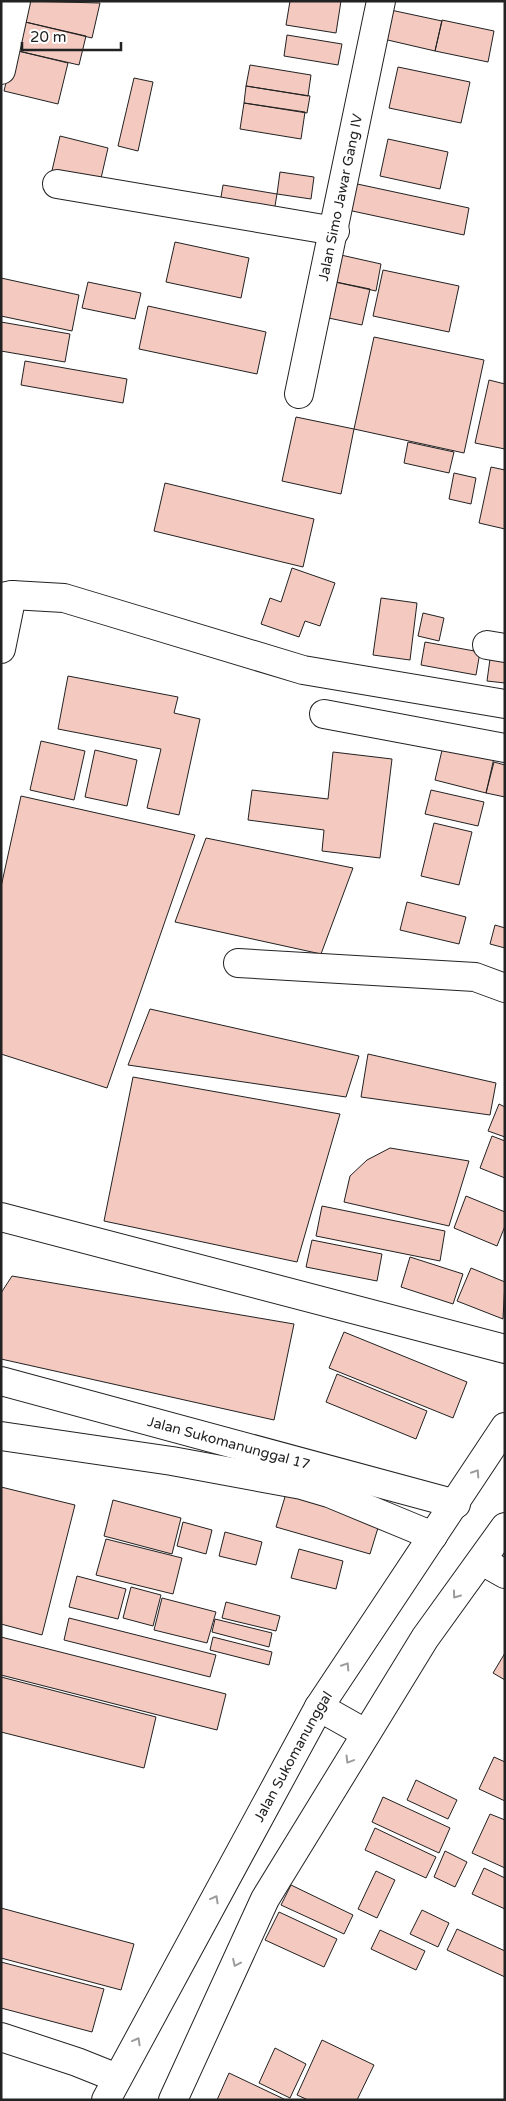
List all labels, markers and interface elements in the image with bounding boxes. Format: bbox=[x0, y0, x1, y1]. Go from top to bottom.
scale bar bbox=[22, 20, 121, 52]
text: 20 m bbox=[30, 28, 67, 46]
street label: Jalan Simo Jawar Gang IV bbox=[314, 112, 366, 282]
street label: Jalan Sukomanunggal 17 bbox=[146, 1413, 312, 1473]
one-way arrow bbox=[469, 1469, 479, 1478]
one-way arrow bbox=[454, 1589, 462, 1598]
one-way arrow bbox=[340, 1662, 349, 1671]
street label: Jalan Sukomanunggal bbox=[250, 1688, 336, 1825]
one-way arrow bbox=[345, 1755, 355, 1764]
one-way arrow bbox=[208, 1895, 218, 1904]
one-way arrow bbox=[232, 1958, 242, 1967]
one-way arrow bbox=[131, 2038, 141, 2047]

